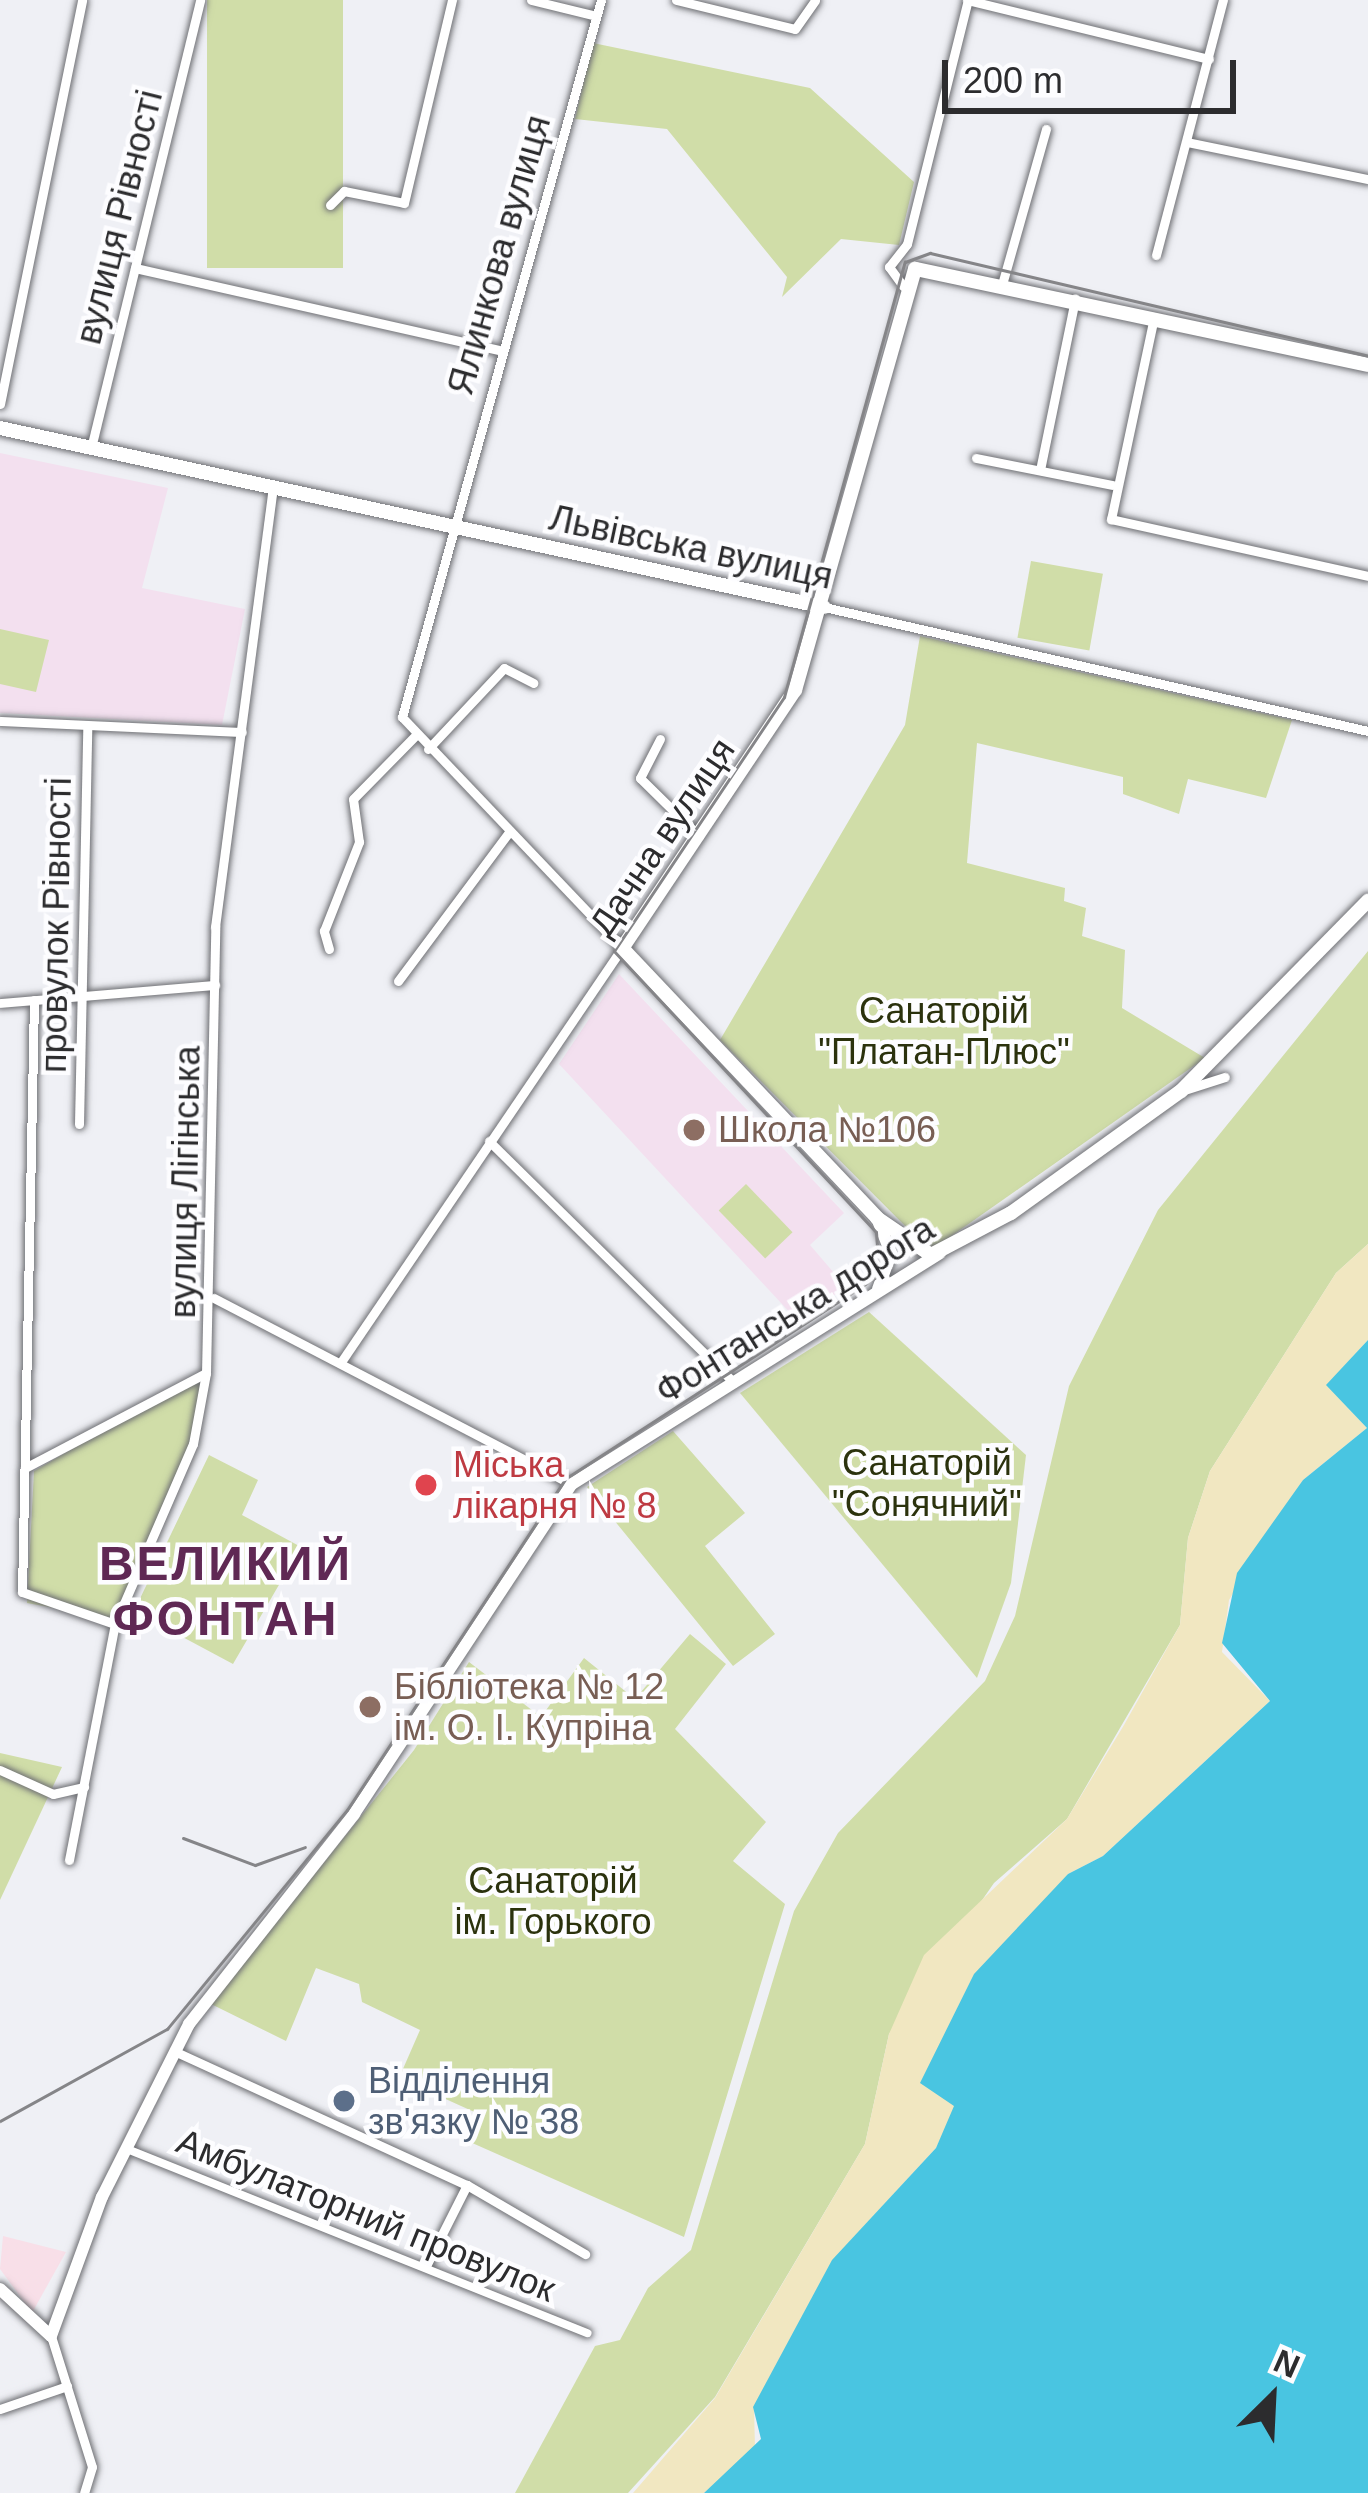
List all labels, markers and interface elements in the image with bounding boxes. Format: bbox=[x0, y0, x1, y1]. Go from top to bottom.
scale bar bbox=[948, 36, 1242, 110]
text: 200 m bbox=[963, 60, 1063, 101]
street label: вулиця Рівності bbox=[67, 85, 171, 349]
street label: Ялинкова вулиця bbox=[438, 110, 560, 400]
street label: Львівська вулиця bbox=[546, 496, 836, 598]
street label: Дачна вулиця bbox=[580, 730, 744, 944]
street label: провулок Рівності bbox=[32, 777, 80, 1073]
park label: Санаторій "Платан-Плюс" bbox=[818, 988, 1070, 1073]
street label: вулиця Лігінська bbox=[161, 1045, 209, 1319]
place label: Школа №106 bbox=[718, 1108, 936, 1152]
marker: Школа №106 bbox=[681, 1117, 707, 1143]
street label: Фонтанська дорога bbox=[648, 1207, 942, 1413]
park label: Санаторій "Сонячний" bbox=[832, 1440, 1022, 1525]
place label: Міська лікарня № 8 bbox=[453, 1442, 657, 1527]
marker: Міська лікарня № 8 bbox=[410, 1469, 442, 1501]
district label: ВЕЛИКИЙ ФОНТАН bbox=[99, 1534, 353, 1647]
place label: Бібліотека № 12 ім. О. І. Купріна bbox=[394, 1664, 664, 1749]
marker: Бібліотека № 12 ім. О. І. Купріна bbox=[357, 1694, 383, 1720]
park label: Cанаторій ім. Горького bbox=[454, 1858, 652, 1943]
place label: Відділення зв'язку № 38 bbox=[368, 2058, 579, 2143]
marker: Відділення зв'язку № 38 bbox=[331, 2088, 357, 2114]
street label: Амбулаторний провулок bbox=[171, 2119, 561, 2311]
north arrow bbox=[1212, 2337, 1332, 2457]
text: N bbox=[1268, 2342, 1305, 2385]

